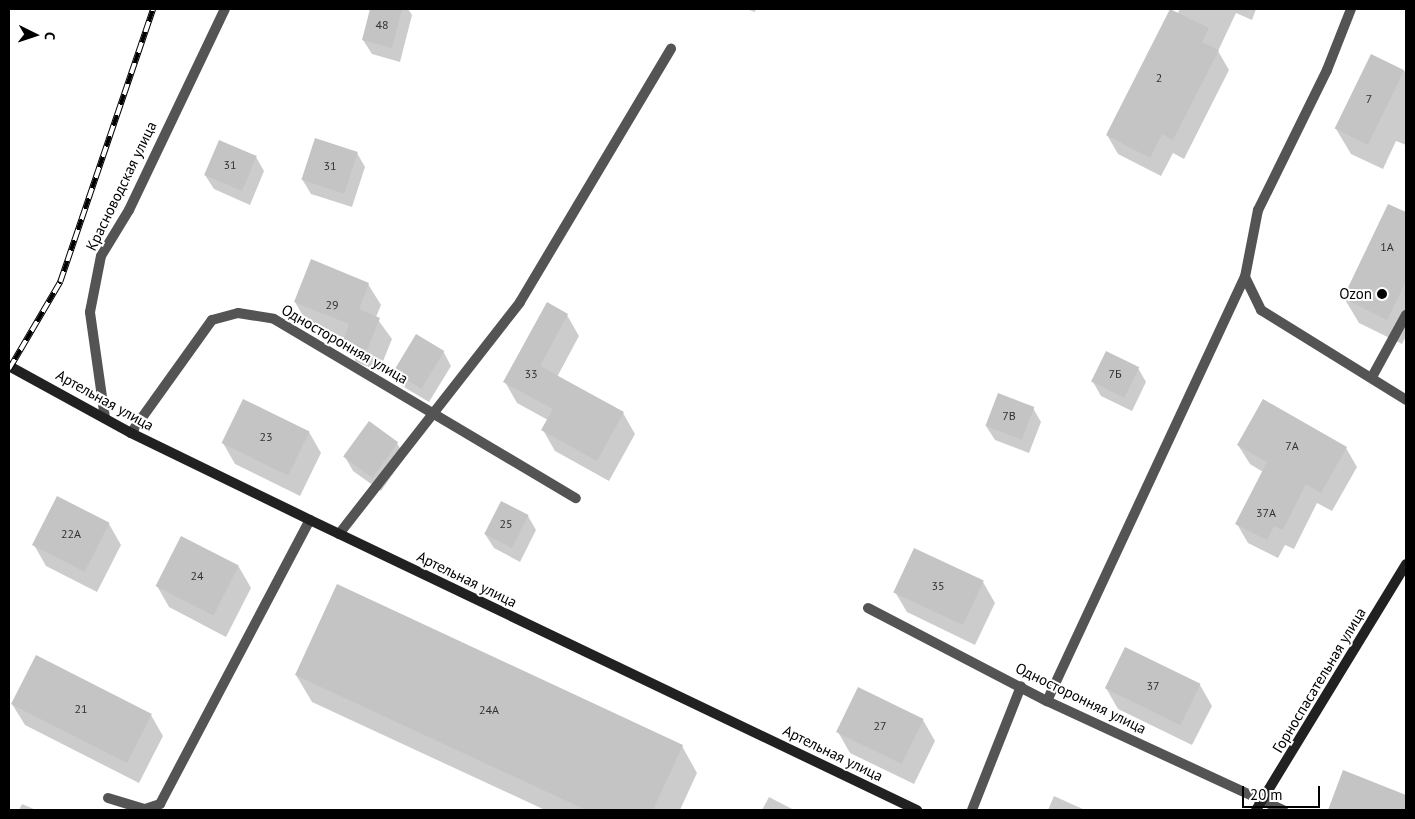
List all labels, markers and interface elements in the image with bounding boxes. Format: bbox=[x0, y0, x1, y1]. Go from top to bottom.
north arrow bbox=[10, 10, 60, 60]
house number: 48 bbox=[375, 18, 389, 32]
text: С bbox=[41, 32, 59, 41]
house number: 2 bbox=[1156, 71, 1162, 85]
house number: 7 bbox=[1366, 92, 1372, 106]
street label: Красноводская улица bbox=[82, 118, 160, 254]
house number: 31 bbox=[223, 158, 237, 172]
house number: 31 bbox=[323, 159, 337, 173]
house number: 1А bbox=[1380, 240, 1394, 254]
place label: Ozon bbox=[1339, 285, 1372, 303]
marker: Ozon bbox=[1376, 288, 1388, 300]
house number: 29 bbox=[325, 298, 339, 312]
street label: Односторонняя улица bbox=[279, 300, 411, 388]
street label: Артельная улица bbox=[53, 366, 157, 434]
house number: 33 bbox=[524, 367, 538, 381]
house number: 7Б bbox=[1108, 367, 1122, 381]
house number: 7В bbox=[1002, 409, 1016, 423]
house number: 23 bbox=[259, 430, 273, 444]
house number: 7А bbox=[1285, 439, 1299, 453]
house number: 37А bbox=[1256, 506, 1276, 520]
house number: 25 bbox=[499, 517, 513, 531]
house number: 22А bbox=[61, 527, 81, 541]
street label: Артельная улица bbox=[414, 547, 520, 611]
house number: 24 bbox=[190, 569, 204, 583]
house number: 35 bbox=[931, 579, 945, 593]
street label: Горноспасательная улица bbox=[1269, 604, 1369, 756]
street label: Односторонняя улица bbox=[1013, 659, 1149, 737]
house number: 37 bbox=[1146, 679, 1160, 693]
house number: 21 bbox=[74, 702, 88, 716]
house number: 24А bbox=[479, 703, 499, 717]
house number: 27 bbox=[873, 719, 887, 733]
street label: Артельная улица bbox=[780, 721, 886, 785]
scale bar bbox=[1245, 776, 1322, 808]
text: 20 m bbox=[1250, 785, 1283, 804]

